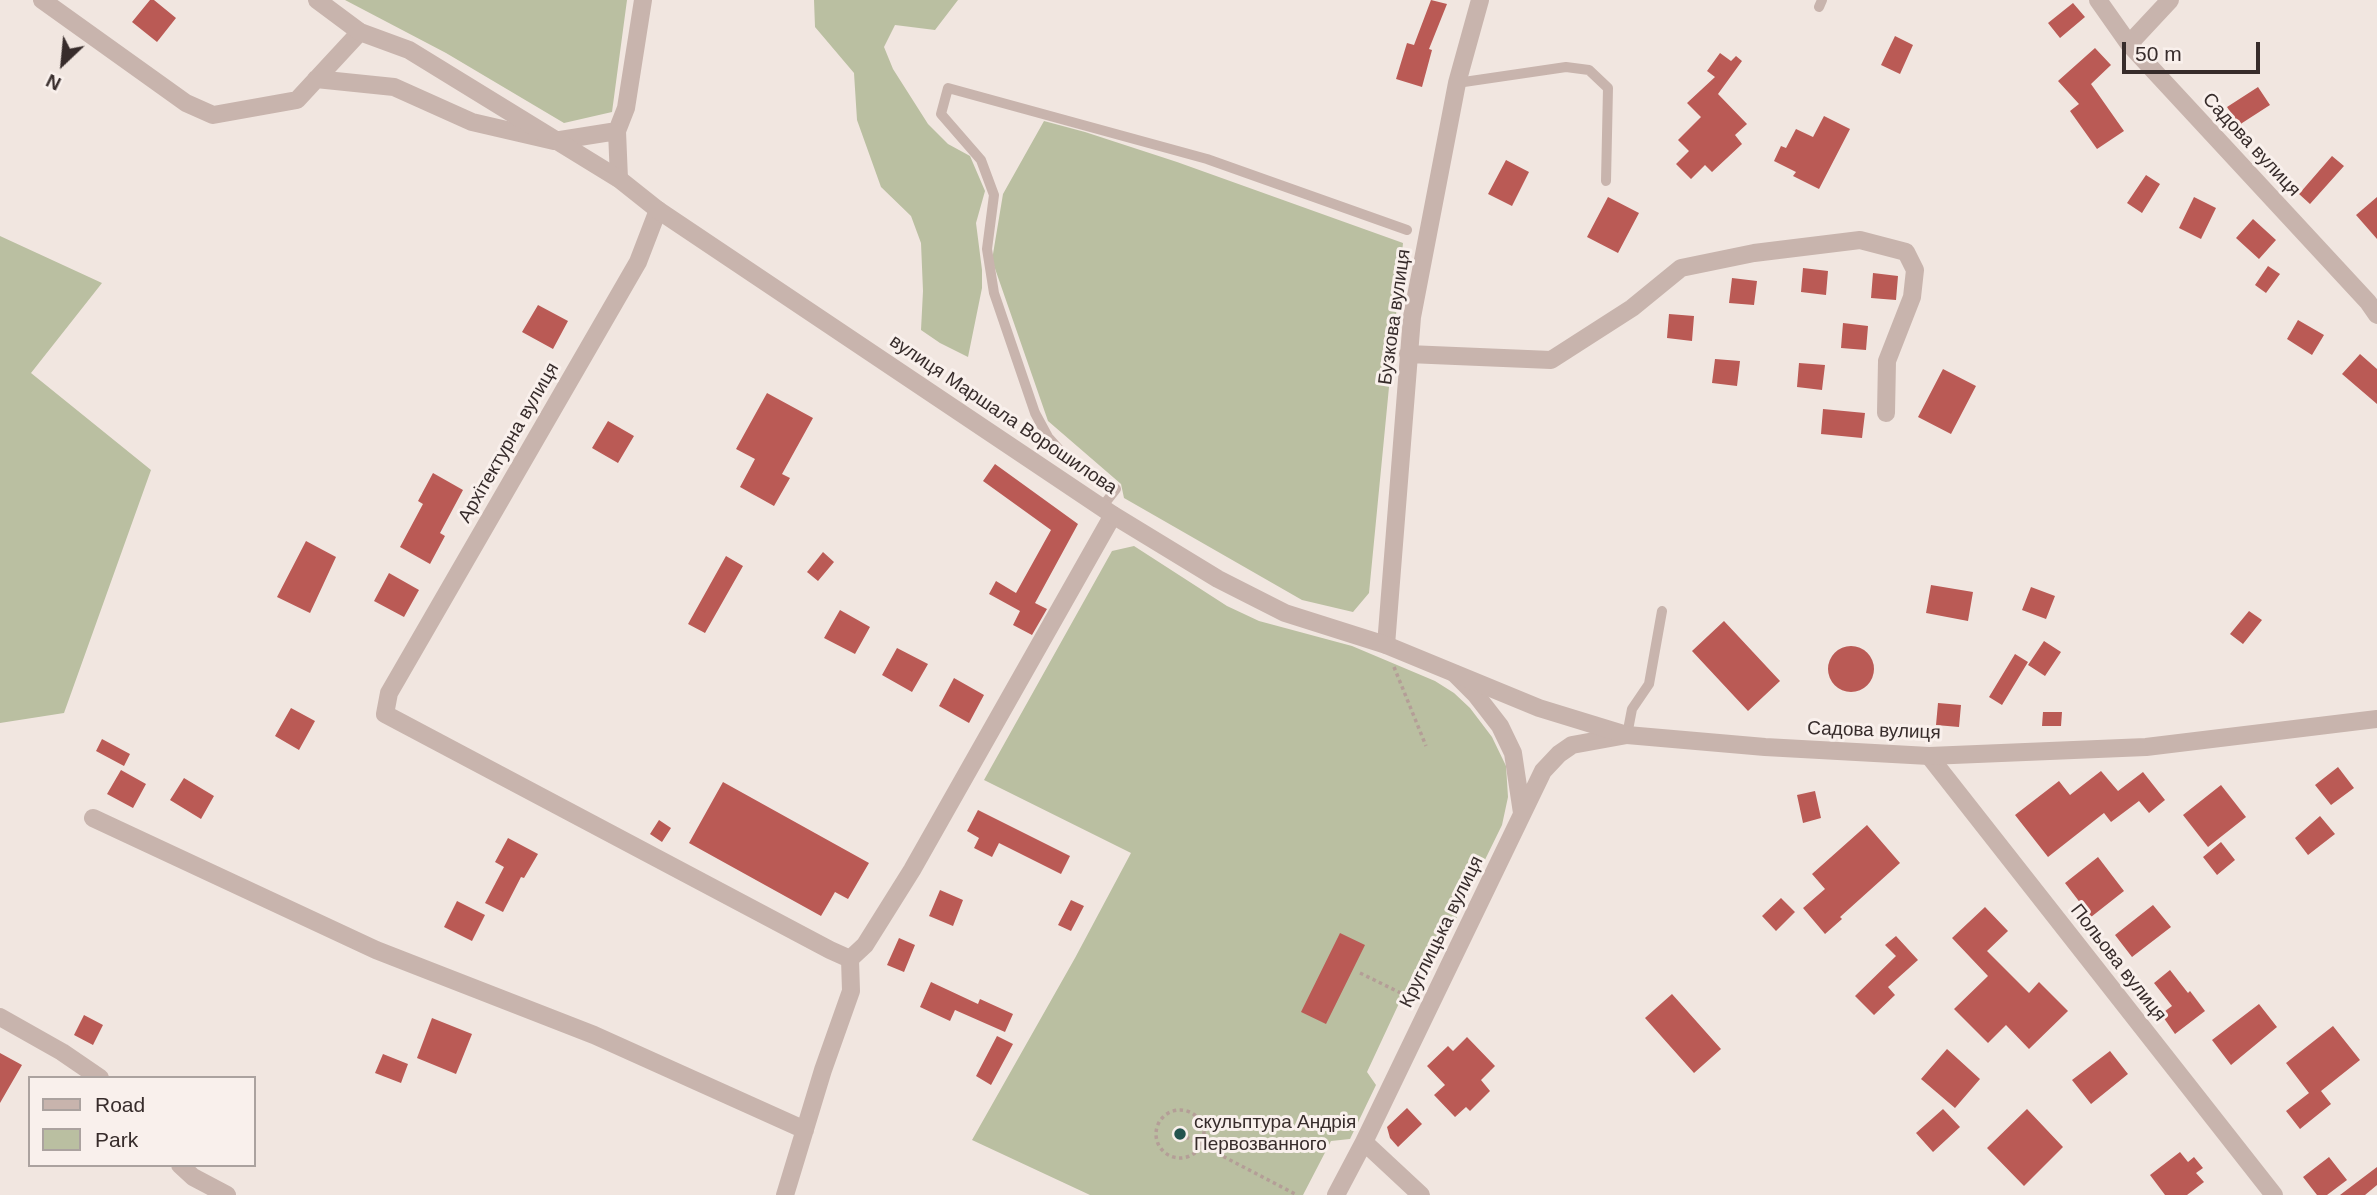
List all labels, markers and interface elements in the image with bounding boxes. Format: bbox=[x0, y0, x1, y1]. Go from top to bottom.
north arrow bbox=[28, 28, 98, 98]
scale bar bbox=[2125, 28, 2263, 72]
text: 50 m bbox=[2135, 42, 2182, 65]
text: N bbox=[43, 70, 64, 95]
street label: Садова вулиця bbox=[2197, 88, 2305, 202]
street label: Бузкова вулиця bbox=[1374, 248, 1416, 386]
street label: вулиця Маршала Ворошилова bbox=[885, 330, 1121, 500]
street label: Архітектурна вулиця bbox=[454, 359, 564, 527]
street label: Садова вулиця bbox=[1807, 717, 1941, 745]
street label: Круглицька вулиця bbox=[1395, 852, 1489, 1012]
street label: Польова вулиця bbox=[2065, 900, 2171, 1026]
legend bbox=[28, 1076, 256, 1167]
text: Road bbox=[95, 1093, 145, 1116]
place label: скульптура Андрія Первозванного bbox=[1194, 1112, 1356, 1156]
marker: скульптура Андрія Первозванного bbox=[1172, 1126, 1188, 1142]
text: Park bbox=[95, 1128, 138, 1151]

